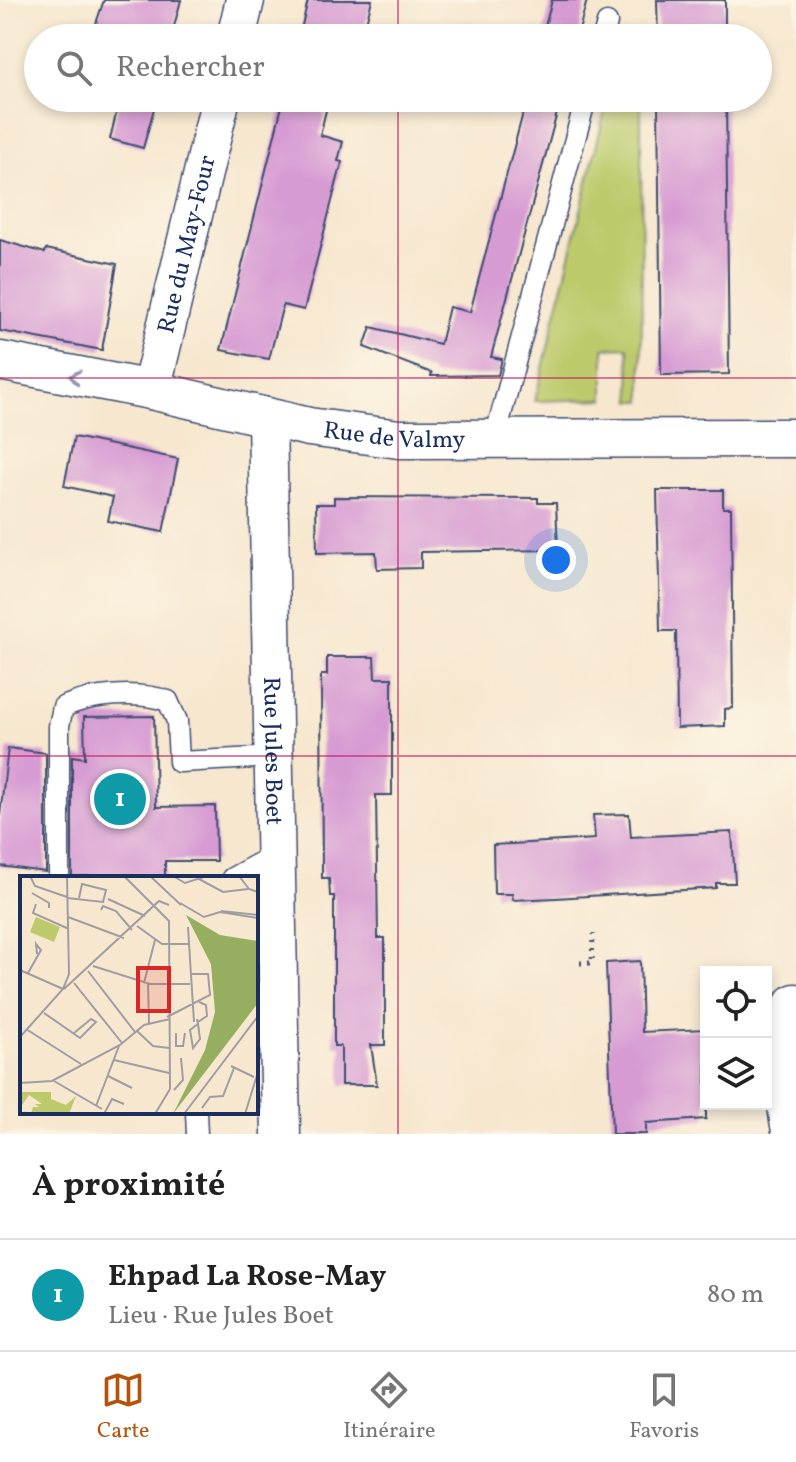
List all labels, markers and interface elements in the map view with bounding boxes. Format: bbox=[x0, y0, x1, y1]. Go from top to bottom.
search box bbox=[24, 24, 772, 112]
icon: search bbox=[52, 46, 96, 90]
text: Rechercher bbox=[116, 47, 265, 89]
street label: Rue du May-Four bbox=[150, 152, 226, 337]
one-way arrow bbox=[68, 369, 82, 386]
street label: Rue de Valmy bbox=[321, 414, 465, 458]
your location bbox=[536, 540, 576, 580]
street label: Rue Jules Boet bbox=[253, 676, 290, 826]
pin: 1 bbox=[94, 769, 146, 829]
inset map bbox=[20, 876, 258, 1114]
map controls bbox=[700, 966, 772, 1110]
button: locate bbox=[700, 966, 772, 1038]
button: layers bbox=[700, 1038, 772, 1110]
text: À proximité bbox=[32, 1163, 225, 1210]
text: Ehpad La Rose-May bbox=[108, 1256, 386, 1298]
text: 1 bbox=[53, 1277, 63, 1313]
text: 80 m bbox=[707, 1277, 764, 1313]
text: Lieu · Rue Jules Boet bbox=[108, 1298, 334, 1334]
tab: Carte bbox=[97, 1368, 149, 1447]
tab: Itinéraire bbox=[343, 1368, 435, 1447]
tab: Favoris bbox=[629, 1368, 699, 1447]

